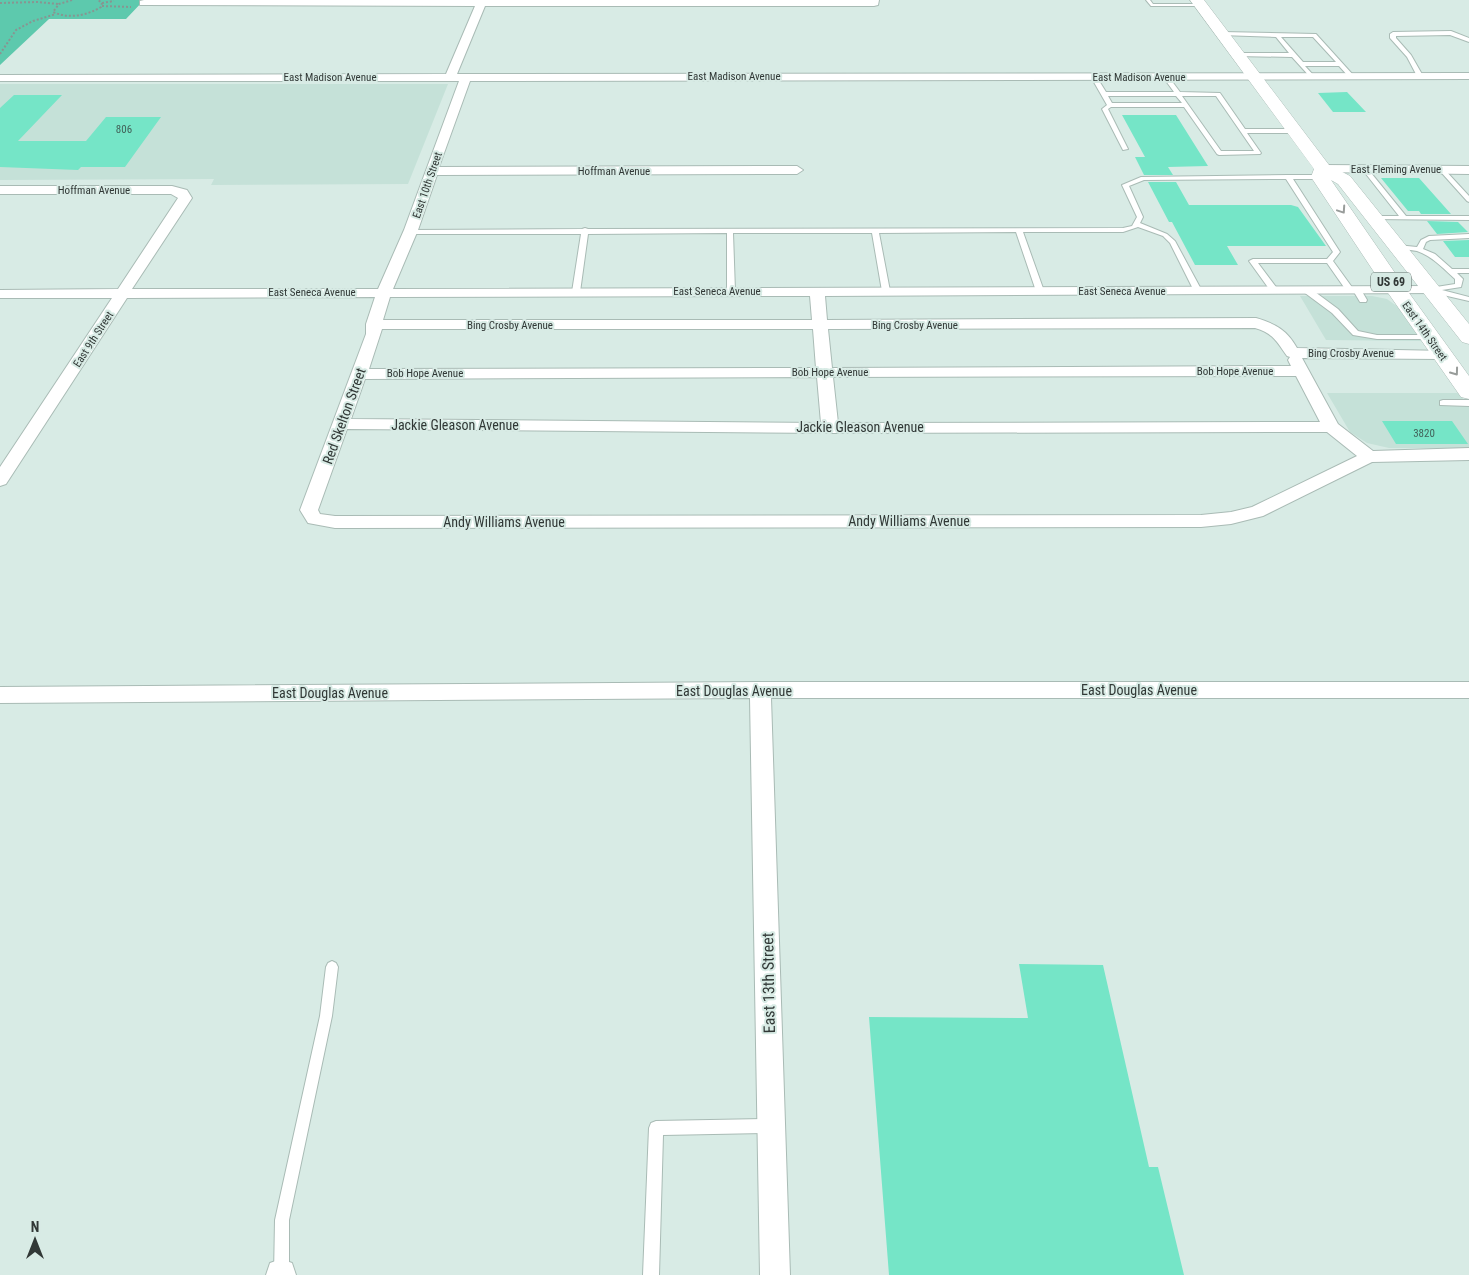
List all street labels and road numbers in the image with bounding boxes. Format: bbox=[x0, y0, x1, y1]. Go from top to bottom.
street label: East Madison Avenue bbox=[687, 70, 781, 83]
street label: East Madison Avenue bbox=[283, 71, 377, 84]
street label: East Madison Avenue bbox=[1092, 71, 1186, 84]
street label: East 10th Street bbox=[410, 150, 445, 220]
street label: East Fleming Avenue bbox=[1351, 163, 1441, 176]
street label: Hoffman Avenue bbox=[578, 165, 650, 178]
street label: Hoffman Avenue bbox=[58, 184, 130, 197]
road number: US 69 bbox=[1371, 272, 1411, 292]
street label: East Seneca Avenue bbox=[673, 285, 761, 298]
street label: East Seneca Avenue bbox=[1078, 285, 1166, 298]
street label: East Seneca Avenue bbox=[268, 286, 356, 299]
street label: East 14th Street bbox=[1399, 299, 1450, 363]
street label: East 9th Street bbox=[71, 309, 116, 370]
street label: Bing Crosby Avenue bbox=[467, 319, 553, 332]
street label: Bing Crosby Avenue bbox=[872, 319, 958, 332]
street label: Bing Crosby Avenue bbox=[1308, 347, 1394, 360]
street label: Bob Hope Avenue bbox=[1197, 365, 1273, 378]
street label: Red Skelton Street bbox=[319, 366, 369, 466]
street label: Bob Hope Avenue bbox=[792, 366, 868, 379]
street label: Bob Hope Avenue bbox=[387, 367, 463, 380]
street label: Jackie Gleason Avenue bbox=[391, 417, 519, 433]
street label: Jackie Gleason Avenue bbox=[796, 419, 924, 435]
street label: Andy Williams Avenue bbox=[848, 513, 970, 529]
street label: Andy Williams Avenue bbox=[443, 514, 565, 530]
street label: East Douglas Avenue bbox=[1081, 682, 1197, 698]
street label: East Douglas Avenue bbox=[676, 683, 792, 699]
street label: East Douglas Avenue bbox=[272, 685, 388, 701]
street label: East 13th Street bbox=[758, 932, 779, 1034]

